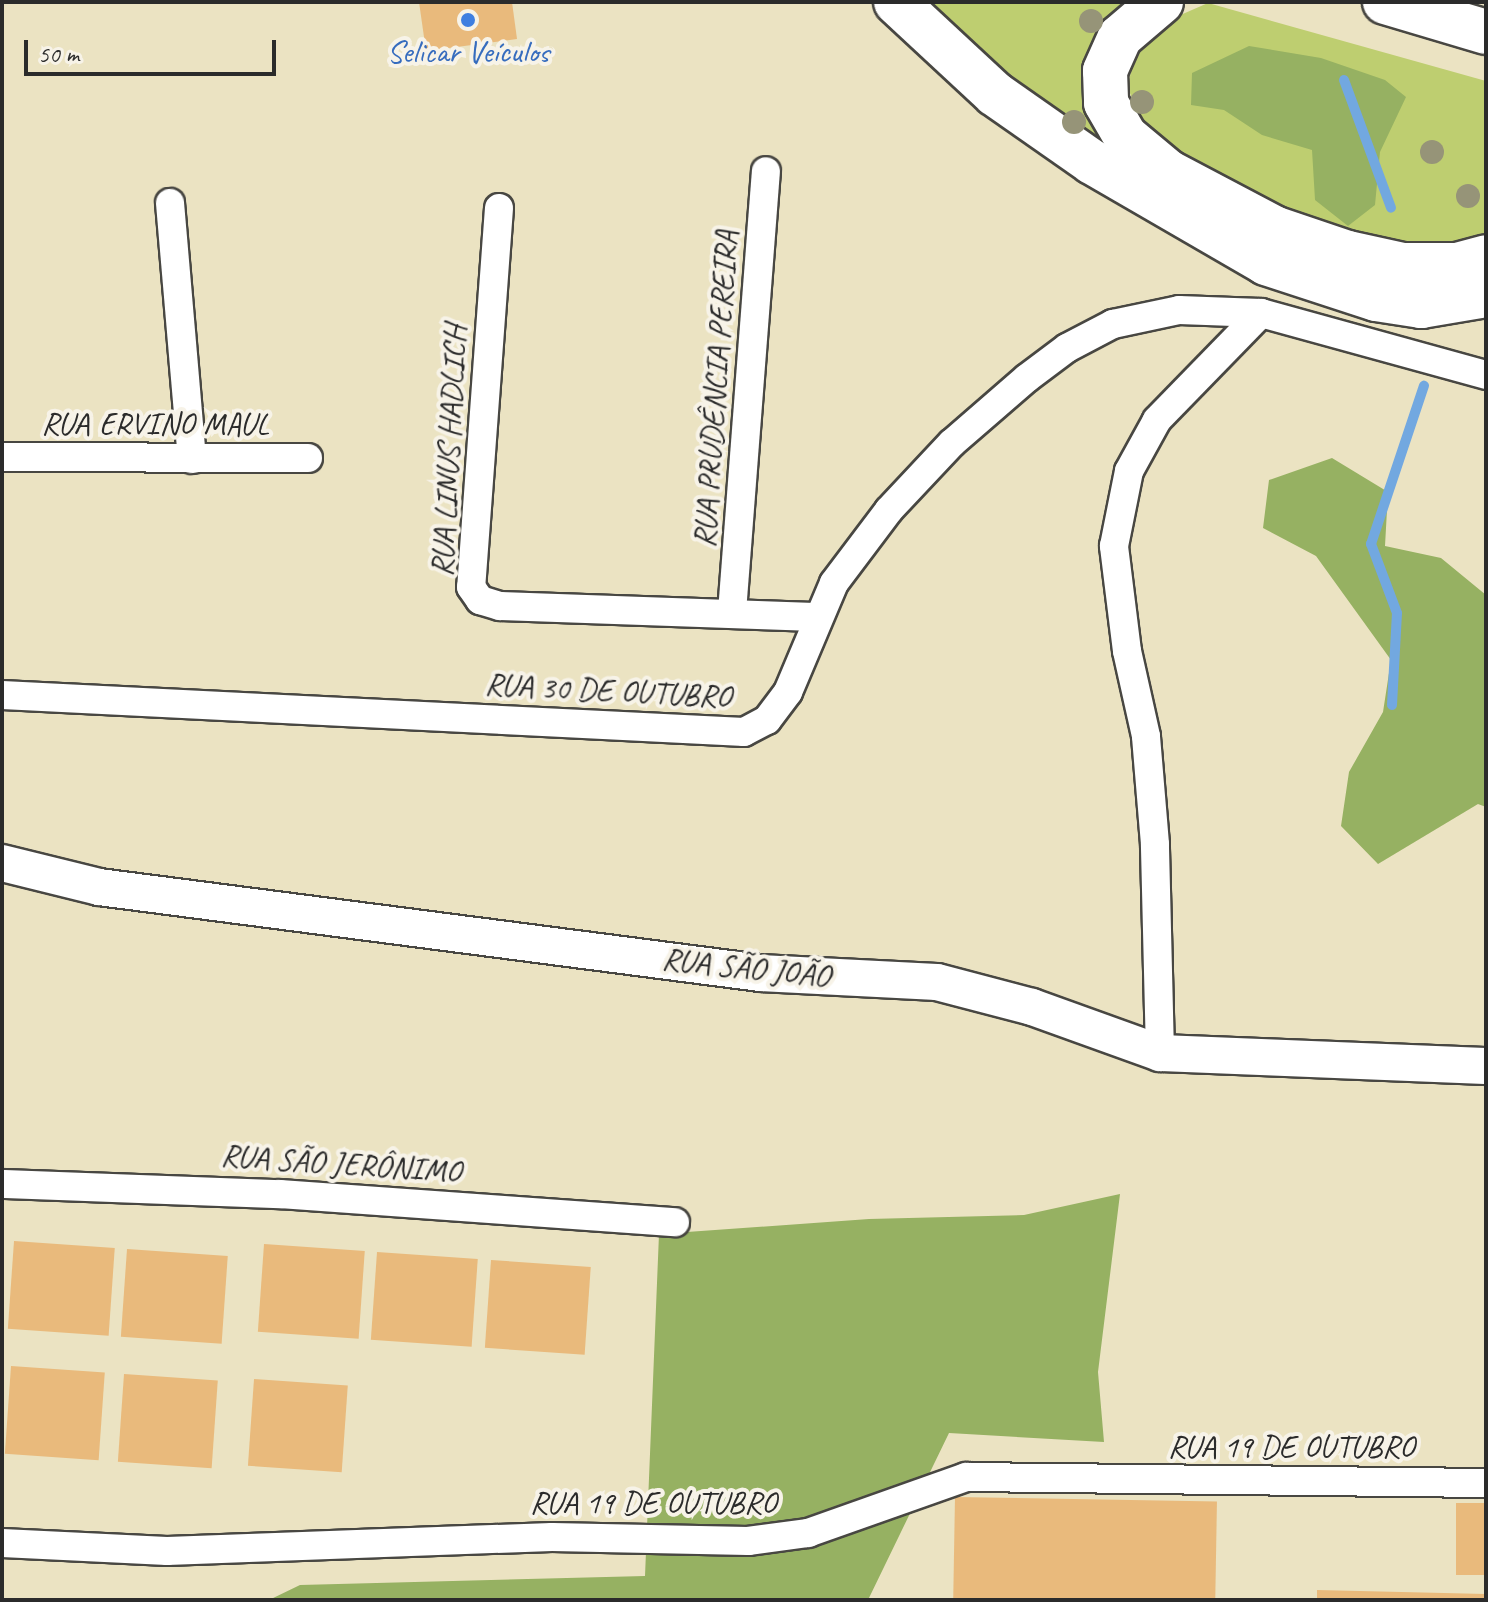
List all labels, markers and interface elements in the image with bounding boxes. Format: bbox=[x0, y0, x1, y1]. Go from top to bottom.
marker: Selicar Veículos bbox=[459, 11, 477, 29]
scale bar bbox=[28, 24, 280, 74]
place label: Selicar Veículos bbox=[387, 33, 549, 71]
text: 50 m bbox=[38, 39, 79, 69]
street label: RUA PRUDÊNCIA PEREIRA bbox=[686, 229, 746, 549]
street label: RUA LINUS HADLICH bbox=[423, 325, 475, 577]
street label: RUA ERVINO MAUL bbox=[41, 405, 269, 443]
street label: RUA 30 DE OUTUBRO bbox=[485, 665, 731, 717]
street label: RUA SÃO JOÃO bbox=[660, 940, 832, 996]
street label: RUA SÃO JERÔNIMO bbox=[220, 1136, 462, 1192]
street label: RUA 19 DE OUTUBRO bbox=[1169, 1428, 1413, 1466]
street label: RUA 19 DE OUTUBRO bbox=[531, 1484, 775, 1522]

